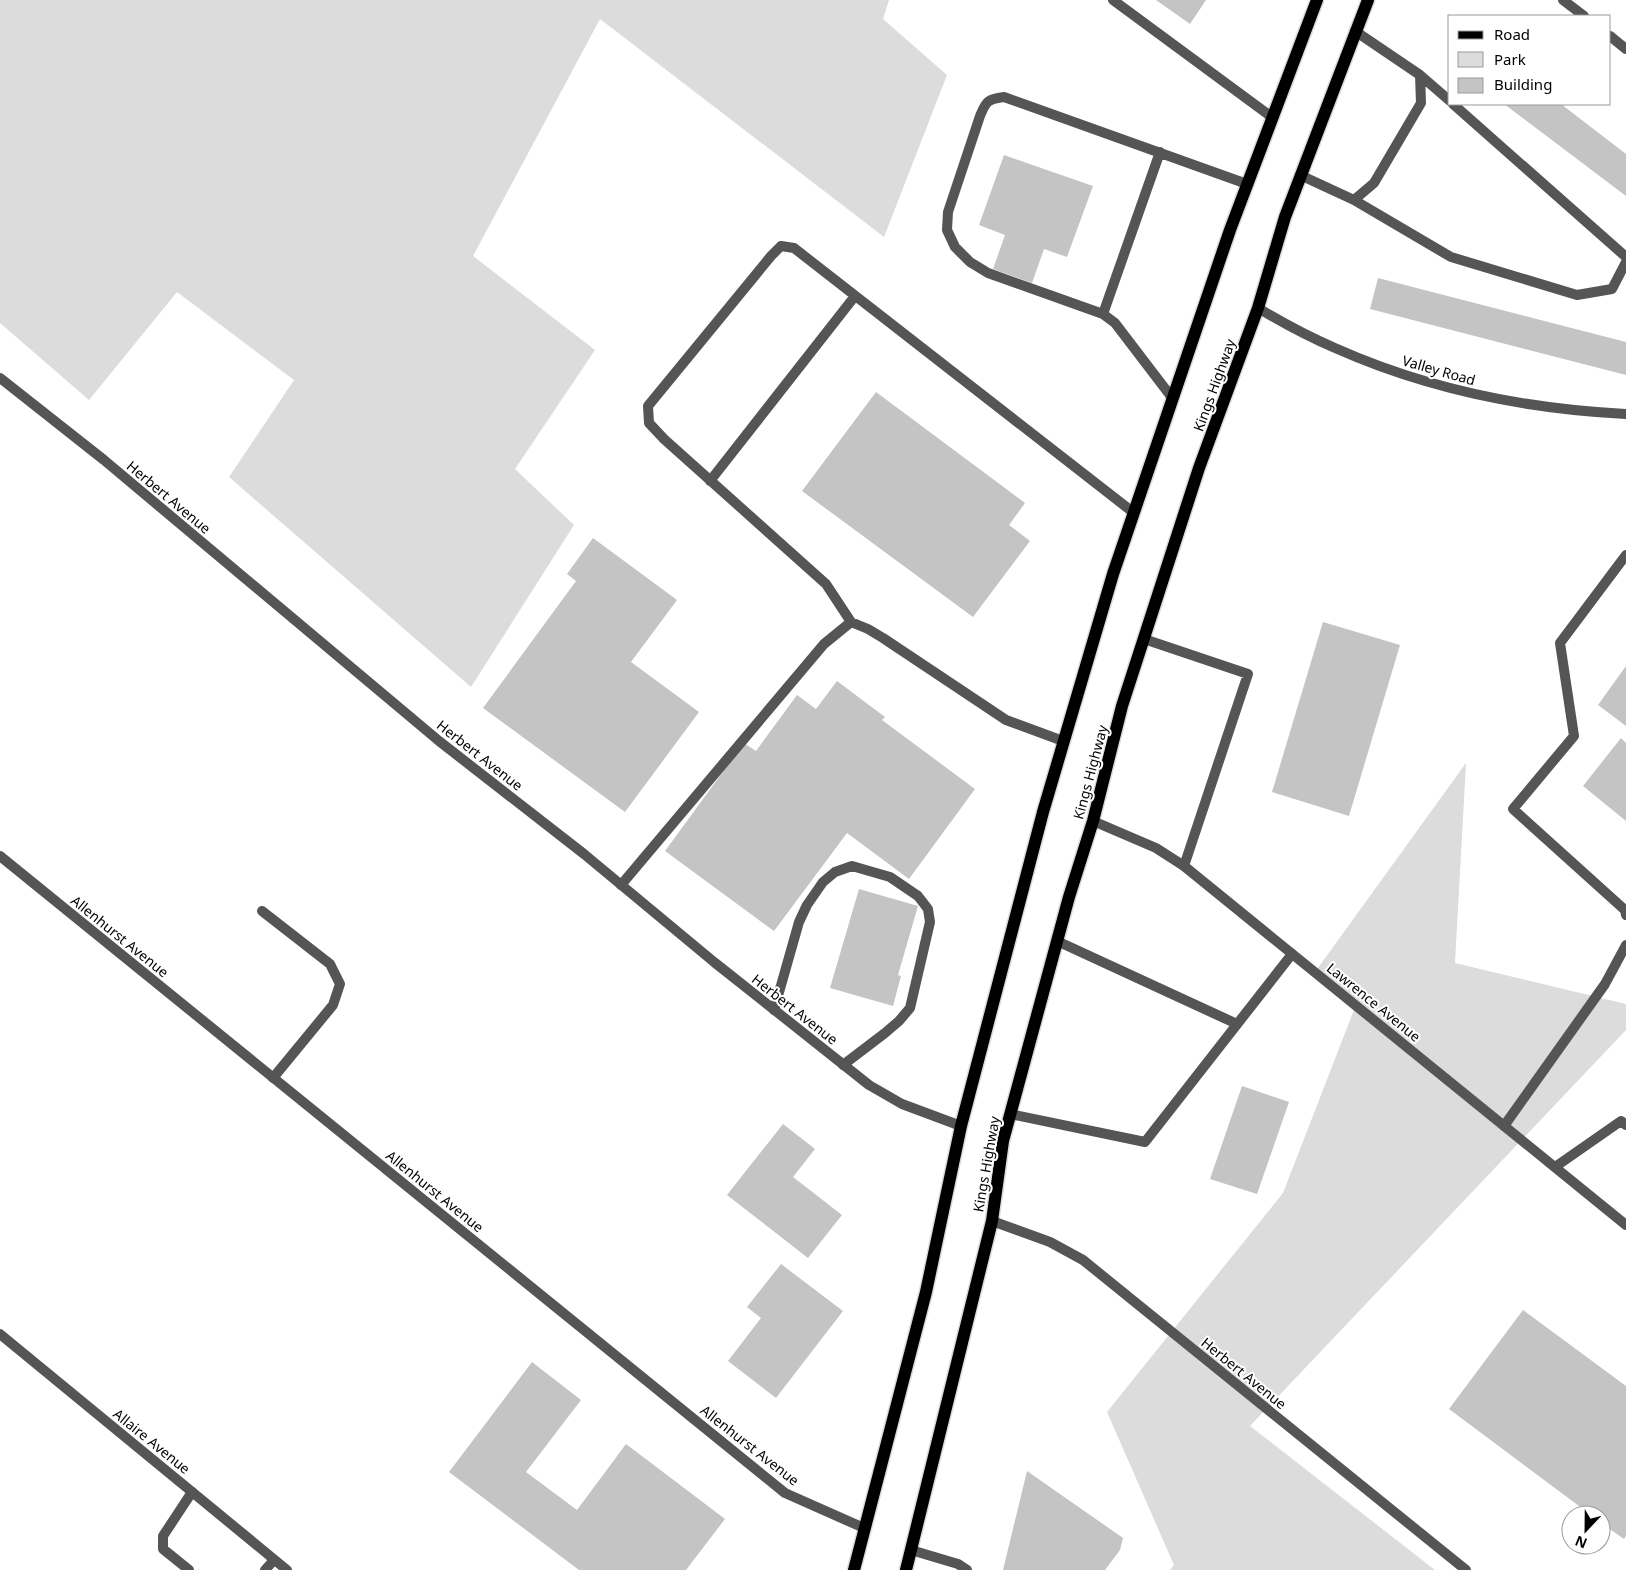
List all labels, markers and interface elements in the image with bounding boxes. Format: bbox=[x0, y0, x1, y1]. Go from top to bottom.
legend bbox=[1448, 15, 1611, 105]
text: Road bbox=[1494, 24, 1530, 44]
text: Park bbox=[1494, 49, 1526, 69]
text: Building bbox=[1494, 74, 1552, 94]
street label: Kings Highway bbox=[1188, 335, 1240, 434]
street label: Valley Road bbox=[1400, 350, 1478, 390]
street label: Herbert Avenue bbox=[123, 456, 215, 538]
street label: Herbert Avenue bbox=[433, 715, 527, 795]
street label: Kings Highway bbox=[1068, 722, 1112, 821]
street label: Allenhurst Avenue bbox=[67, 891, 173, 981]
street label: Lawrence Avenue bbox=[1323, 958, 1425, 1046]
street label: Herbert Avenue bbox=[748, 969, 842, 1049]
street label: Kings Highway bbox=[968, 1114, 1004, 1213]
street label: Allenhurst Avenue bbox=[382, 1146, 488, 1236]
street label: Herbert Avenue bbox=[1198, 1333, 1291, 1413]
street label: Allenhurst Avenue bbox=[697, 1400, 803, 1490]
street label: Allaire Avenue bbox=[110, 1404, 195, 1478]
north arrow bbox=[1561, 1505, 1611, 1555]
text: N bbox=[1572, 1532, 1590, 1553]

